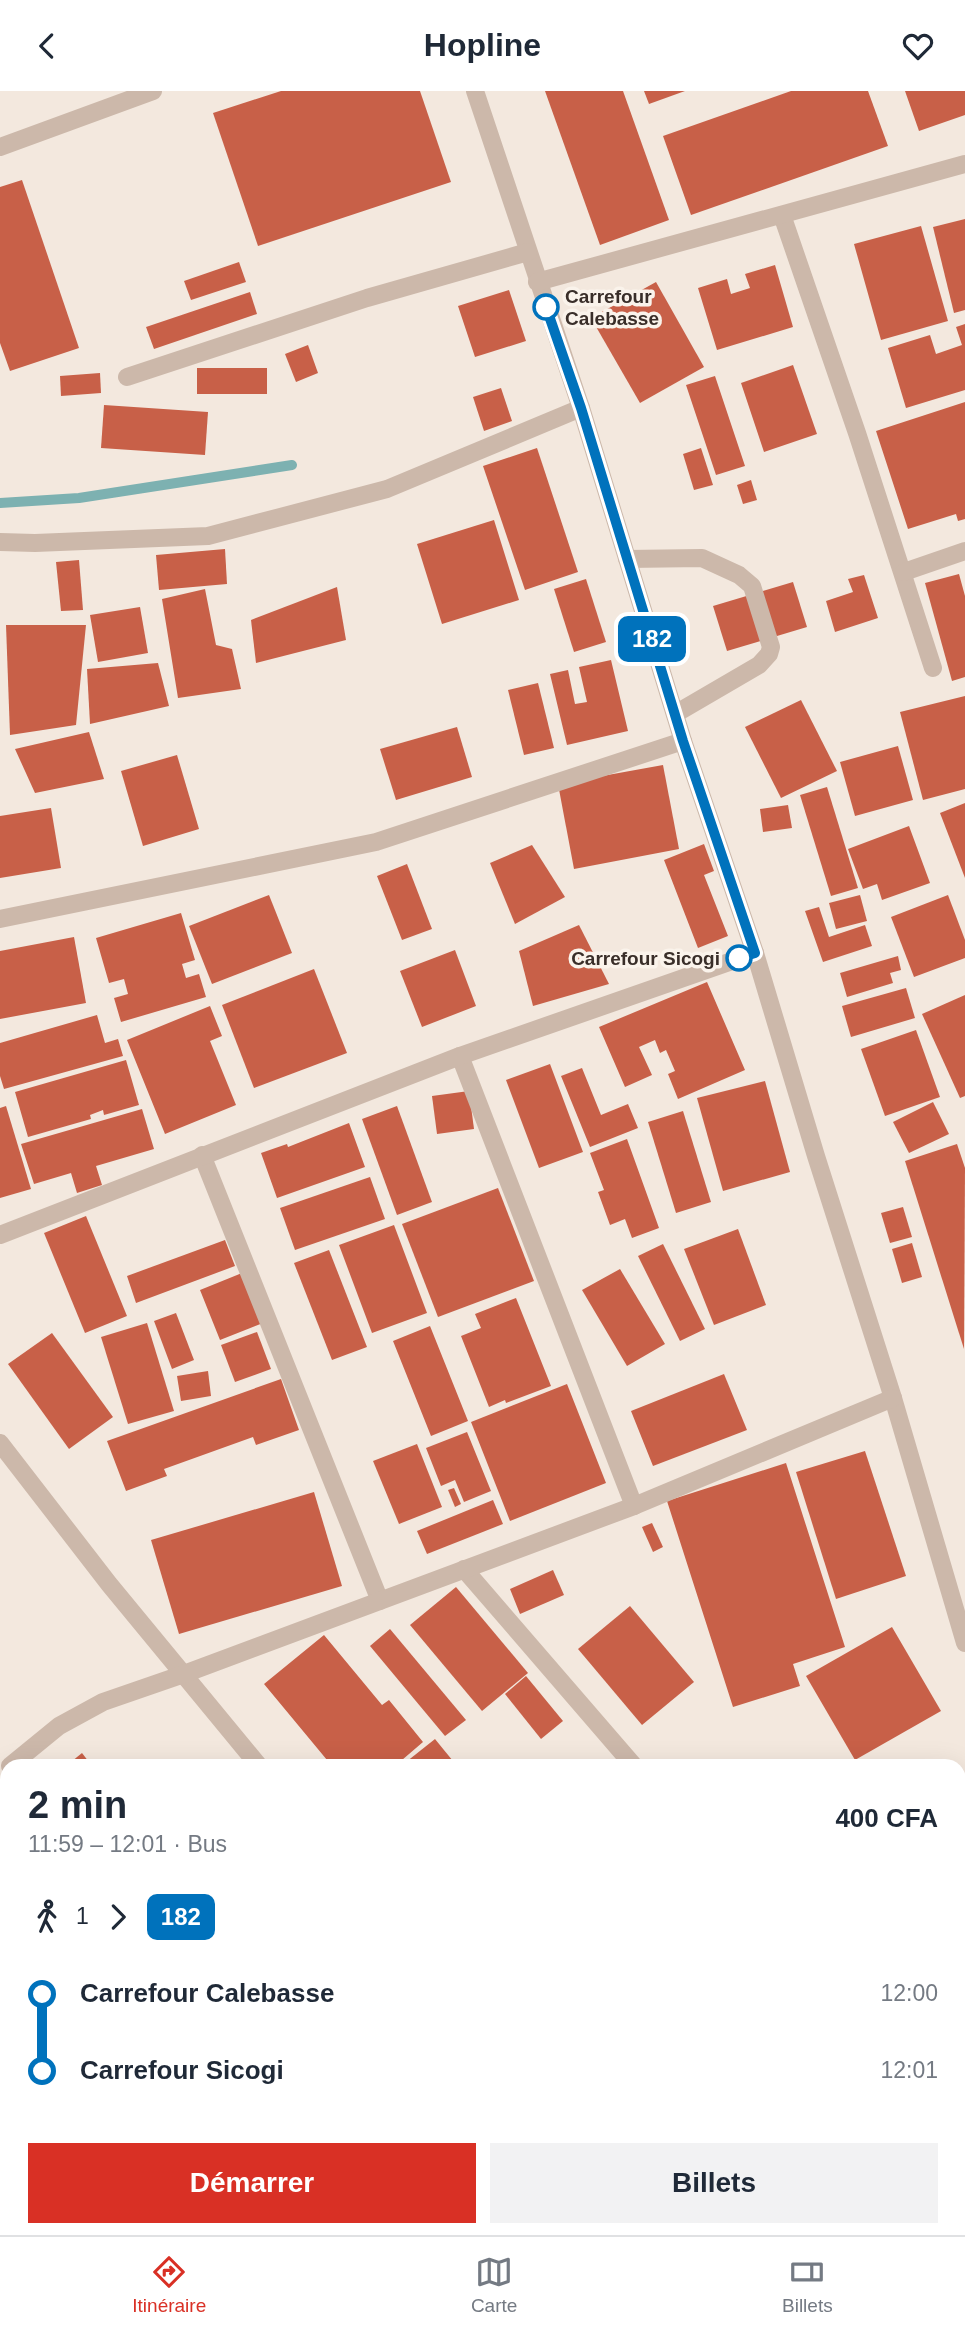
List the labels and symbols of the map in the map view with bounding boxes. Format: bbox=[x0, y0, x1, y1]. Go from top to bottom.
place label: Carrefour Calebasse bbox=[565, 286, 659, 329]
marker: Carrefour Calebasse bbox=[533, 294, 559, 320]
line badge: 182 bbox=[612, 616, 692, 662]
marker: Carrefour Sicogi bbox=[726, 945, 752, 971]
place label: Carrefour Sicogi bbox=[571, 948, 720, 969]

